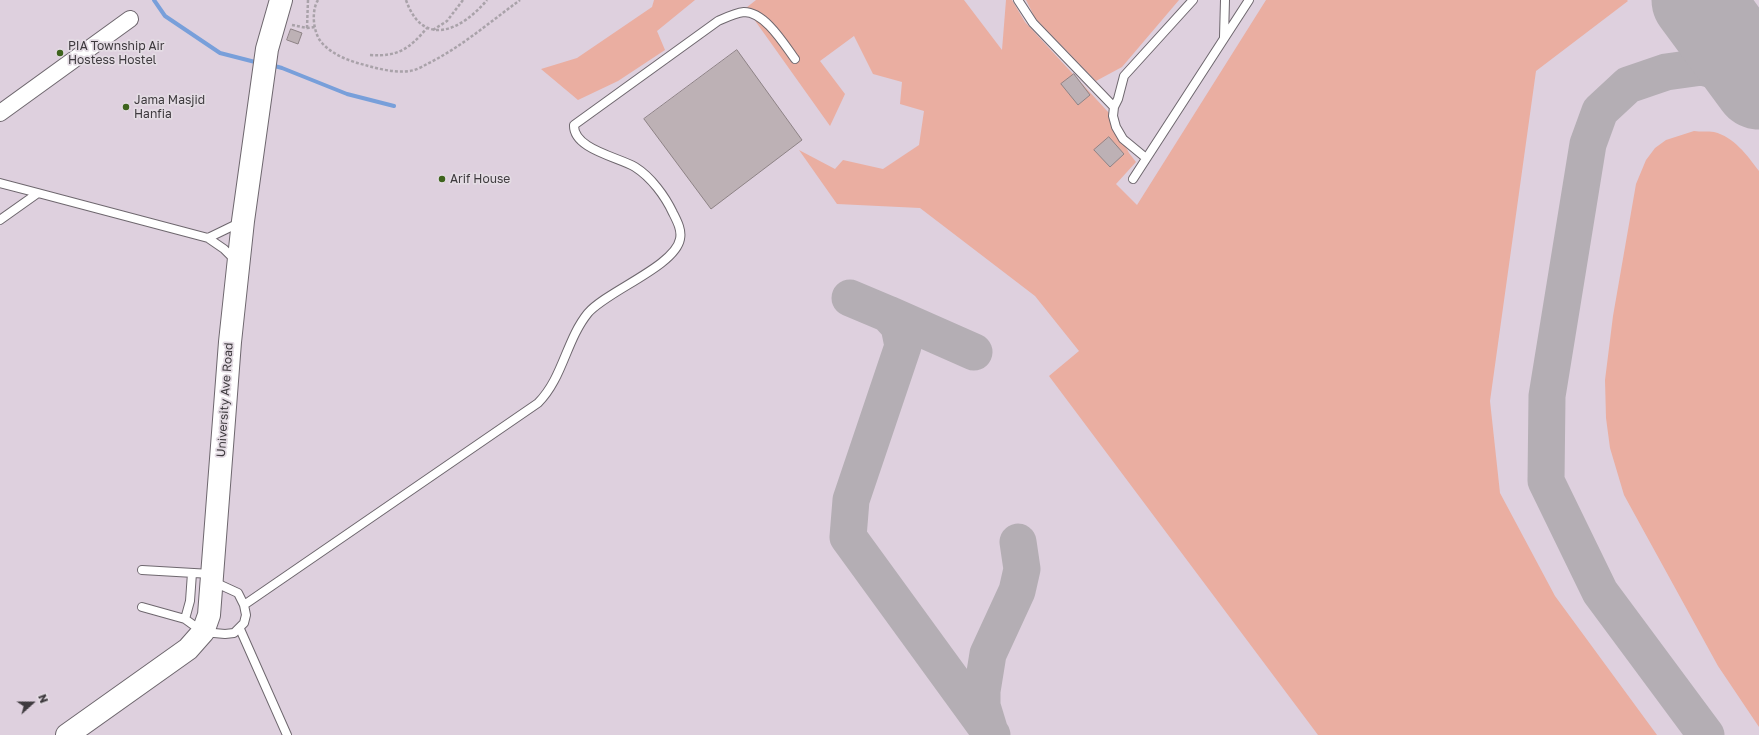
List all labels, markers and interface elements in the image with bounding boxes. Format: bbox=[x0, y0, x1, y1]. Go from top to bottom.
place label: PIA Township Air Hostess Hostel bbox=[68, 39, 164, 67]
marker: PIA Township Air Hostess Hostel bbox=[55, 48, 65, 58]
place label: Jama Masjid Hanfia bbox=[134, 93, 205, 121]
marker: Jama Masjid Hanfia bbox=[121, 102, 131, 112]
place label: Arif House bbox=[450, 172, 510, 186]
marker: Arif House bbox=[437, 174, 447, 184]
street label: University Ave Road bbox=[214, 342, 236, 458]
north arrow bbox=[12, 683, 52, 723]
text: N bbox=[36, 692, 51, 705]

